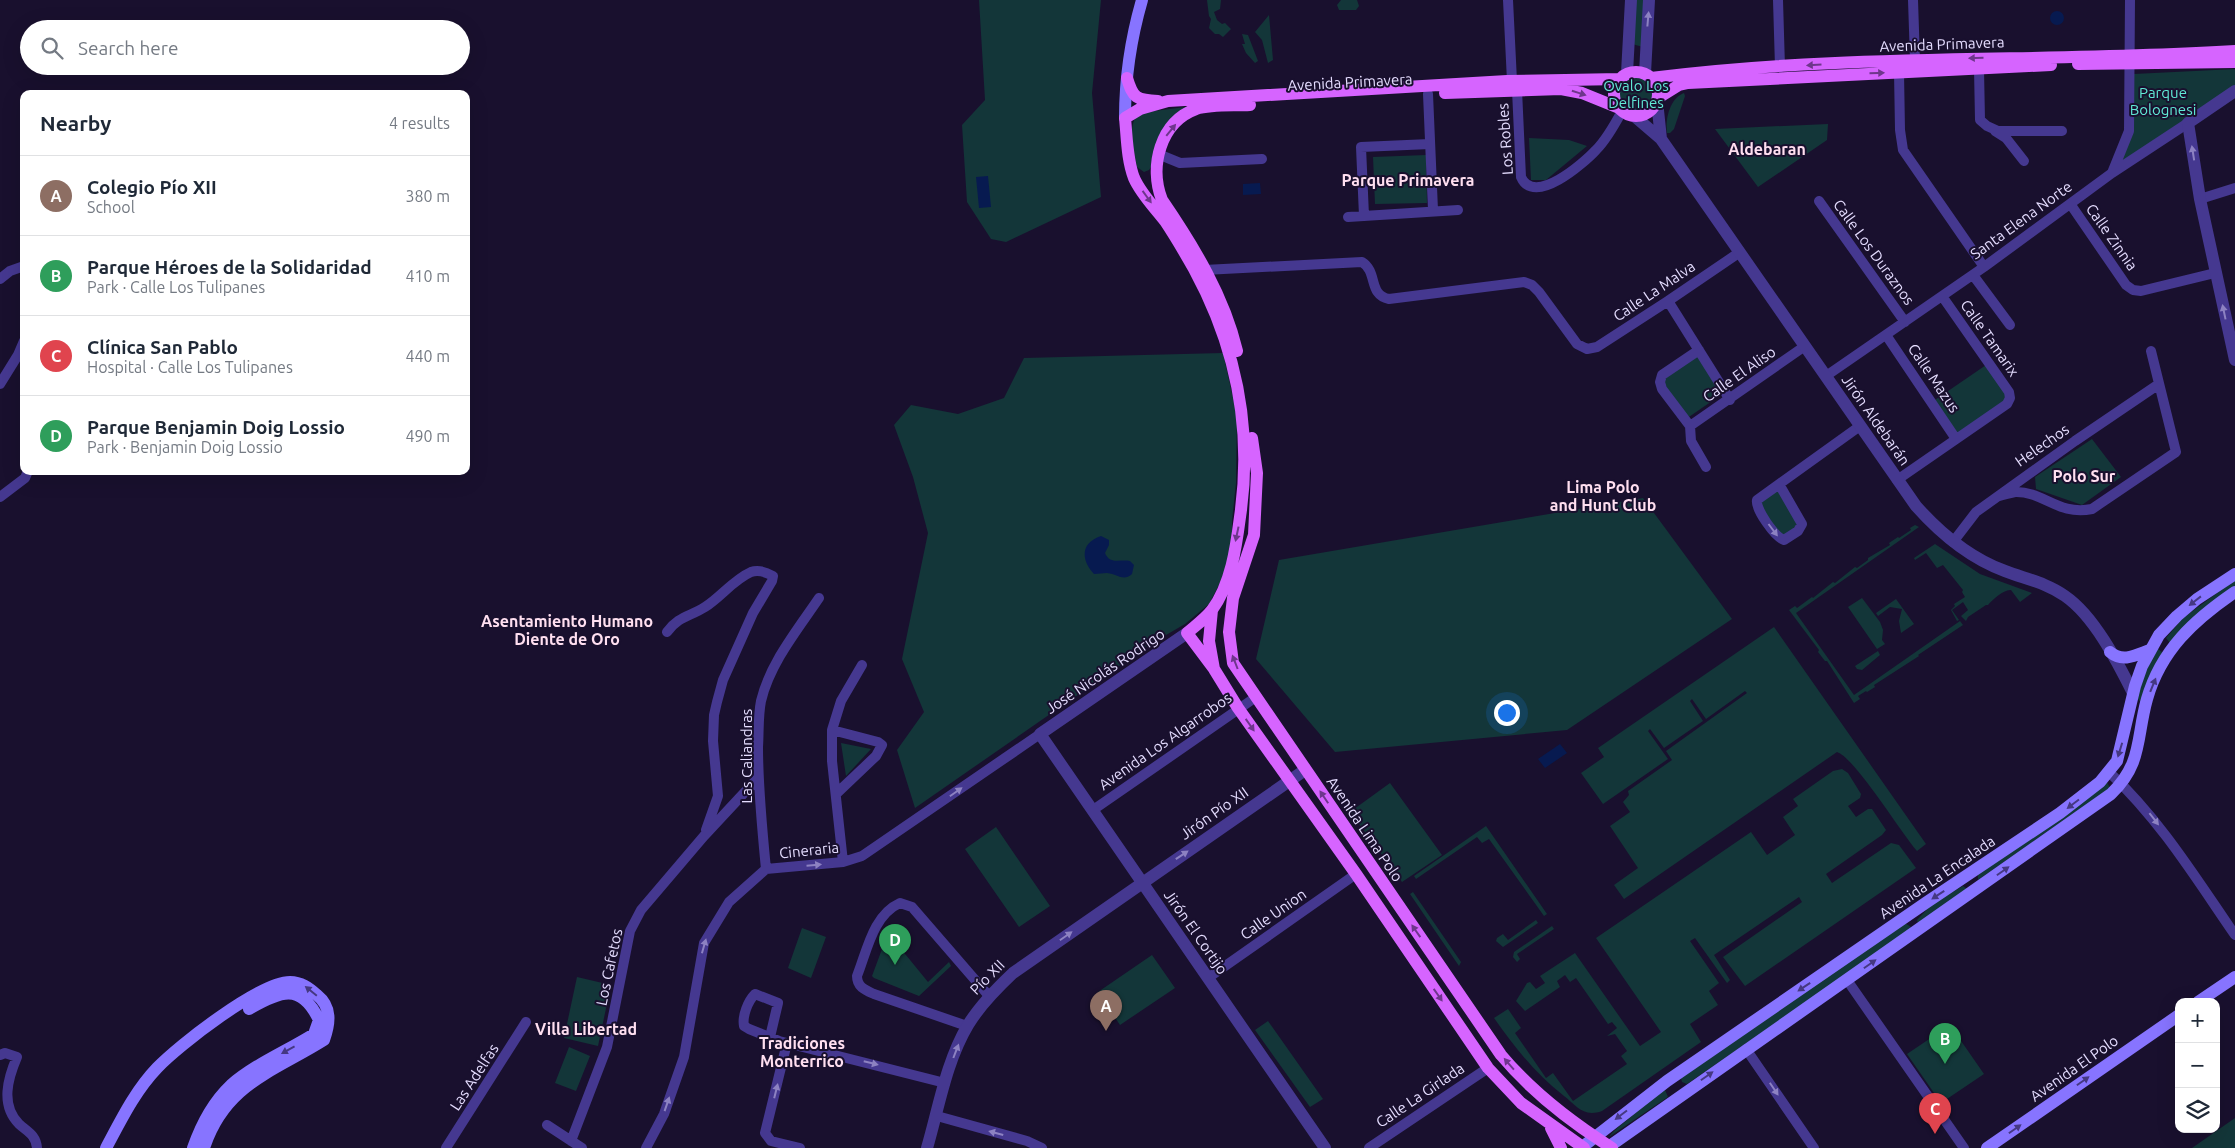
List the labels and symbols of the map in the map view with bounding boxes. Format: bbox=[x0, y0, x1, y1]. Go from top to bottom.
one-way arrow bbox=[1644, 11, 1652, 27]
street label: Avenida Primavera bbox=[1879, 33, 2005, 55]
one-way arrow bbox=[1968, 55, 1984, 63]
one-way arrow bbox=[1806, 62, 1822, 70]
one-way arrow bbox=[1869, 69, 1885, 77]
street label: Avenida Primavera bbox=[1287, 70, 1413, 94]
park label: Ovalo Los Delfines bbox=[1603, 77, 1669, 111]
park label: Parque Bolognesi bbox=[2130, 84, 2196, 118]
one-way arrow bbox=[1572, 89, 1587, 97]
street label: Los Robles bbox=[1494, 103, 1516, 175]
one-way arrow bbox=[1165, 124, 1176, 137]
district label: Aldebaran bbox=[1728, 140, 1806, 158]
one-way arrow bbox=[2188, 145, 2196, 161]
district label: Parque Primavera bbox=[1341, 171, 1475, 189]
street label: Santa Elena Norte bbox=[1967, 178, 2075, 262]
one-way arrow bbox=[1142, 191, 1152, 204]
street label: Calle Los Duraznos bbox=[1830, 196, 1918, 308]
street label: Calle Zinnia bbox=[2083, 200, 2141, 274]
street label: Calle La Malva bbox=[1610, 257, 1698, 325]
street label: Calle Tamarix bbox=[1957, 296, 2023, 380]
one-way arrow bbox=[2220, 305, 2228, 320]
street label: Calle Mazus bbox=[1905, 340, 1963, 416]
street label: Calle El Aliso bbox=[1699, 343, 1779, 405]
street label: Jirón Aldebarán bbox=[1838, 371, 1914, 469]
street label: Helechos bbox=[2012, 420, 2072, 470]
district label: Polo Sur bbox=[2053, 467, 2116, 485]
district label: Lima Polo and Hunt Club bbox=[1550, 478, 1656, 514]
one-way arrow bbox=[1768, 523, 1779, 536]
one-way arrow bbox=[1233, 527, 1241, 542]
one-way arrow bbox=[2189, 596, 2202, 607]
district label: Asentamiento Humano Diente de Oro bbox=[481, 612, 653, 648]
street label: José Nicolás Rodrigo bbox=[1042, 625, 1168, 717]
one-way arrow bbox=[1231, 654, 1239, 669]
one-way arrow bbox=[2149, 678, 2157, 692]
street label: Avenida Los Algarrobos bbox=[1095, 689, 1235, 793]
your location bbox=[1494, 700, 1520, 726]
street label: Las Caliandras bbox=[738, 709, 755, 803]
one-way arrow bbox=[1245, 718, 1255, 731]
one-way arrow bbox=[2116, 743, 2123, 758]
street label: Avenida Lima Polo bbox=[1324, 773, 1406, 885]
street label: Jirón Pío XII bbox=[1177, 783, 1251, 843]
one-way arrow bbox=[949, 787, 962, 797]
one-way arrow bbox=[1319, 791, 1329, 804]
one-way arrow bbox=[2066, 799, 2080, 809]
one-way arrow bbox=[2149, 812, 2160, 825]
street label: Avenida La Encalada bbox=[1876, 832, 1998, 922]
street label: Cineraria bbox=[778, 838, 840, 862]
one-way arrow bbox=[1175, 850, 1188, 860]
one-way arrow bbox=[806, 861, 822, 869]
one-way arrow bbox=[1996, 866, 2010, 876]
street label: Calle Union bbox=[1237, 885, 1309, 943]
street label: Jirón El Cortijo bbox=[1161, 887, 1231, 977]
one-way arrow bbox=[1931, 890, 1945, 900]
pin: D bbox=[879, 924, 911, 965]
one-way arrow bbox=[1411, 924, 1421, 938]
street label: Los Cafetos bbox=[593, 927, 625, 1007]
one-way arrow bbox=[1059, 931, 1073, 941]
one-way arrow bbox=[700, 939, 708, 954]
street label: Pío XII bbox=[966, 956, 1008, 998]
one-way arrow bbox=[1863, 959, 1876, 969]
one-way arrow bbox=[1797, 982, 1811, 992]
one-way arrow bbox=[305, 985, 318, 996]
one-way arrow bbox=[1433, 989, 1443, 1002]
pin: A bbox=[1090, 990, 1122, 1031]
district label: Villa Libertad bbox=[535, 1020, 637, 1038]
pin: B bbox=[1929, 1023, 1961, 1064]
street label: Avenida El Polo bbox=[2027, 1031, 2121, 1105]
district label: Tradiciones Monterrico bbox=[759, 1034, 845, 1070]
street label: Las Adelfas bbox=[446, 1041, 502, 1113]
one-way arrow bbox=[952, 1044, 960, 1058]
one-way arrow bbox=[282, 1045, 295, 1054]
street label: Calle La Girlada bbox=[1373, 1059, 1467, 1131]
one-way arrow bbox=[1503, 1059, 1515, 1071]
one-way arrow bbox=[864, 1060, 879, 1068]
one-way arrow bbox=[1700, 1071, 1714, 1081]
one-way arrow bbox=[2076, 1076, 2090, 1086]
one-way arrow bbox=[1769, 1082, 1779, 1096]
one-way arrow bbox=[772, 1083, 780, 1098]
pin: C bbox=[1919, 1093, 1951, 1134]
one-way arrow bbox=[663, 1096, 671, 1111]
one-way arrow bbox=[1615, 1110, 1628, 1121]
one-way arrow bbox=[2008, 1124, 2022, 1134]
one-way arrow bbox=[989, 1128, 1004, 1136]

